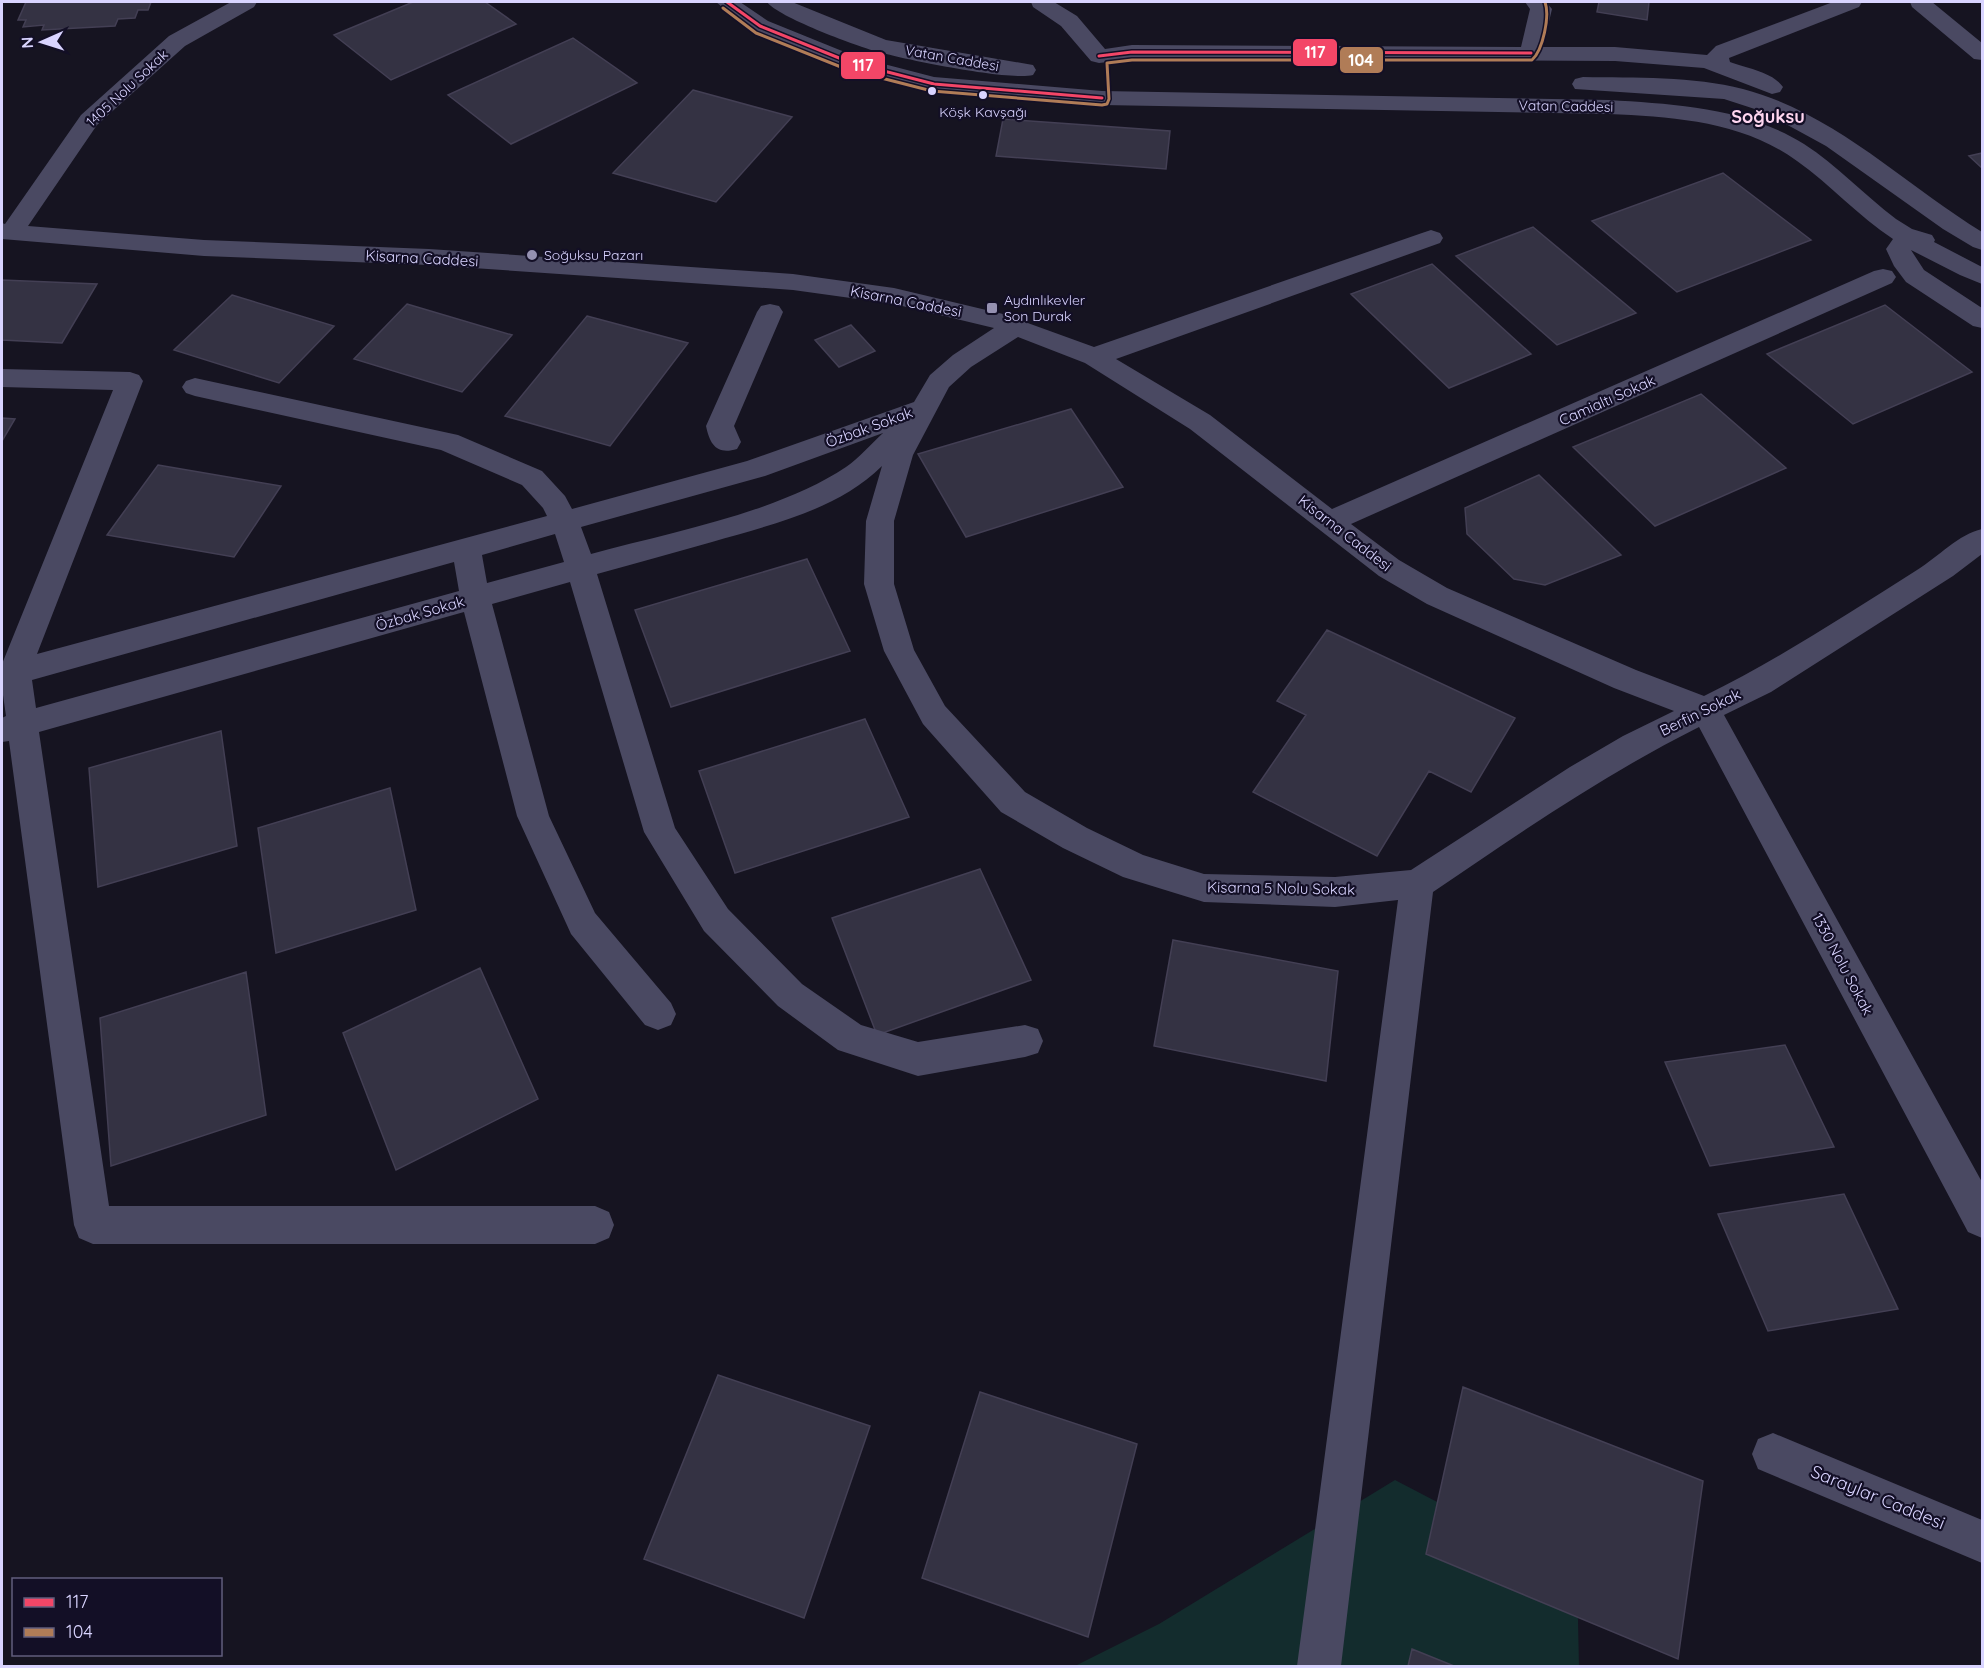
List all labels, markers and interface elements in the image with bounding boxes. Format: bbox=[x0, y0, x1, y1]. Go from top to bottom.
north arrow bbox=[12, 12, 72, 72]
text: N bbox=[17, 36, 37, 49]
line badge: 117 bbox=[1292, 38, 1338, 67]
street label: Vatan Caddesi bbox=[904, 41, 1000, 75]
text: 117 bbox=[1304, 42, 1326, 62]
street label: 1405 Nolu Sokak bbox=[82, 45, 172, 131]
line badge: 104 bbox=[1339, 46, 1384, 74]
text: 104 bbox=[1348, 50, 1374, 70]
line badge: 117 bbox=[840, 51, 886, 80]
text: 117 bbox=[852, 55, 874, 75]
unlabelled marker bbox=[926, 85, 938, 97]
marker: Köşk Kavşağı bbox=[977, 89, 989, 101]
street label: Vatan Caddesi bbox=[1518, 96, 1614, 116]
place label: Köşk Kavşağı bbox=[939, 103, 1027, 121]
district label: Soğuksu bbox=[1731, 105, 1805, 128]
street label: Kisarna Caddesi bbox=[365, 246, 479, 270]
place label: Soğuksu Pazarı bbox=[544, 246, 643, 264]
marker: Soğuksu Pazarı bbox=[525, 248, 539, 262]
street label: Kisarna Caddesi bbox=[849, 281, 963, 321]
place label: Aydınlıkevler Son Durak bbox=[1004, 291, 1086, 325]
marker: Aydınlıkevler Son Durak bbox=[985, 301, 999, 315]
street label: Camialtı Sokak bbox=[1556, 370, 1658, 430]
street label: Özbak Sokak bbox=[823, 402, 915, 452]
street label: Kisarna Caddesi bbox=[1295, 491, 1395, 575]
street label: Özbak Sokak bbox=[373, 591, 467, 635]
street label: Berfin Sokak bbox=[1656, 684, 1744, 740]
street label: Kisarna 5 Nolu Sokak bbox=[1207, 877, 1355, 899]
street label: 1330 Nolu Sokak bbox=[1808, 910, 1878, 1018]
street label: Saraylar Caddesi bbox=[1808, 1460, 1948, 1534]
legend bbox=[12, 1578, 222, 1656]
text: 117 bbox=[66, 1590, 89, 1613]
text: 104 bbox=[66, 1620, 93, 1643]

